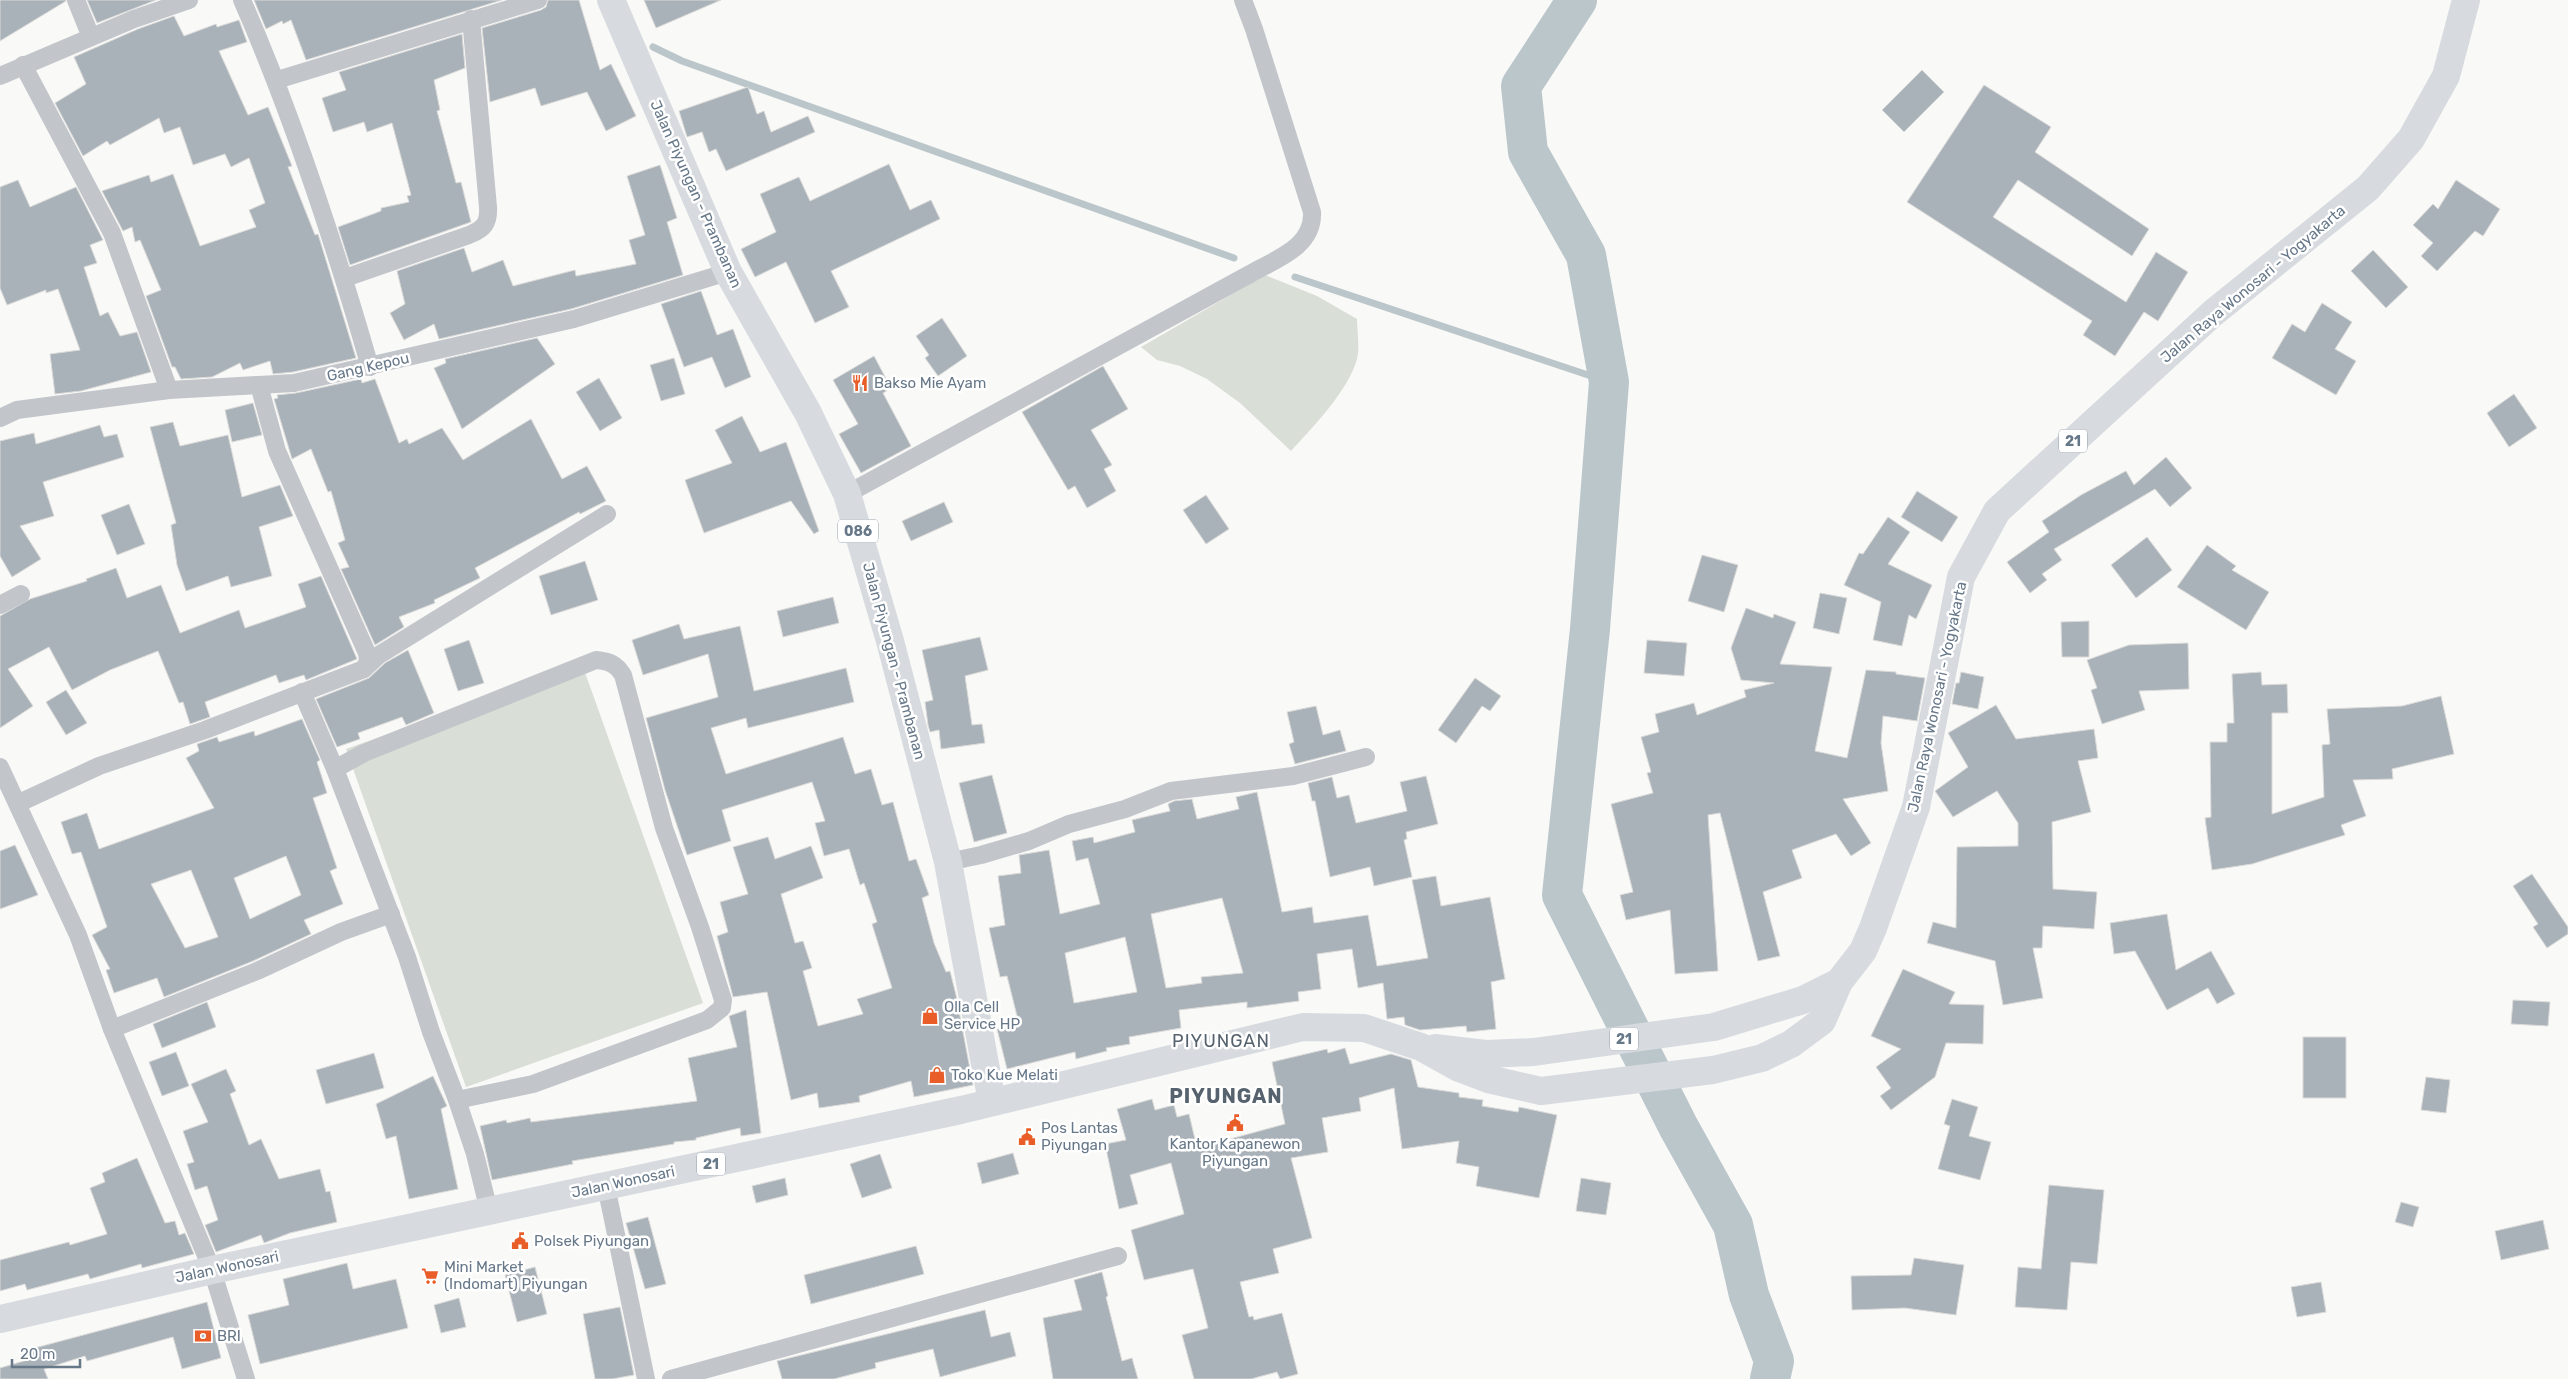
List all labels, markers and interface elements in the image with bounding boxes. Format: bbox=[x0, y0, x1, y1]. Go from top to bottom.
street label: Jalan Piyungan - Prambanan bbox=[646, 97, 746, 291]
street label: Jalan Raya Wonosari - Yogyakarta bbox=[2157, 201, 2349, 367]
street label: Gang Kepou bbox=[325, 349, 411, 385]
restaurant icon: Bakso Mie Ayam bbox=[850, 373, 870, 393]
place label: Bakso Mie Ayam bbox=[874, 374, 986, 392]
road number: 21 bbox=[2059, 430, 2087, 452]
road number: 086 bbox=[838, 520, 878, 542]
street label: Jalan Piyungan - Prambanan bbox=[859, 560, 929, 762]
street label: Jalan Raya Wonosari - Yogyakarta bbox=[1904, 580, 1970, 814]
place label: Olla Cell Service HP bbox=[944, 998, 1020, 1033]
shop icon: Olla Cell Service HP bbox=[920, 1006, 940, 1026]
road number: 21 bbox=[1610, 1028, 1638, 1050]
district label: PIYUNGAN bbox=[1172, 1030, 1270, 1052]
shop icon: Toko Kue Melati bbox=[927, 1065, 947, 1085]
place label: Toko Kue Melati bbox=[951, 1066, 1058, 1084]
district label: PIYUNGAN bbox=[1169, 1084, 1283, 1108]
public building icon: Kantor Kapanewon Piyungan bbox=[1225, 1113, 1245, 1133]
place label: Pos Lantas Piyungan bbox=[1041, 1119, 1118, 1154]
public building icon: Pos Lantas Piyungan bbox=[1017, 1127, 1037, 1147]
place label: Kantor Kapanewon Piyungan bbox=[1170, 1135, 1300, 1170]
road number: 21 bbox=[697, 1152, 725, 1176]
street label: Jalan Wonosari bbox=[570, 1162, 676, 1202]
public building icon: Polsek Piyungan bbox=[510, 1231, 530, 1251]
place label: Polsek Piyungan bbox=[534, 1232, 649, 1250]
street label: Jalan Wonosari bbox=[174, 1247, 280, 1287]
place label: Mini Market (Indomart) Piyungan bbox=[444, 1258, 587, 1293]
supermarket icon: Mini Market (Indomart) Piyungan bbox=[420, 1266, 440, 1286]
bank icon: BRI bbox=[193, 1326, 213, 1346]
place label: BRI bbox=[217, 1327, 241, 1345]
scale bar bbox=[12, 1336, 80, 1368]
text: 20 m bbox=[20, 1345, 55, 1363]

